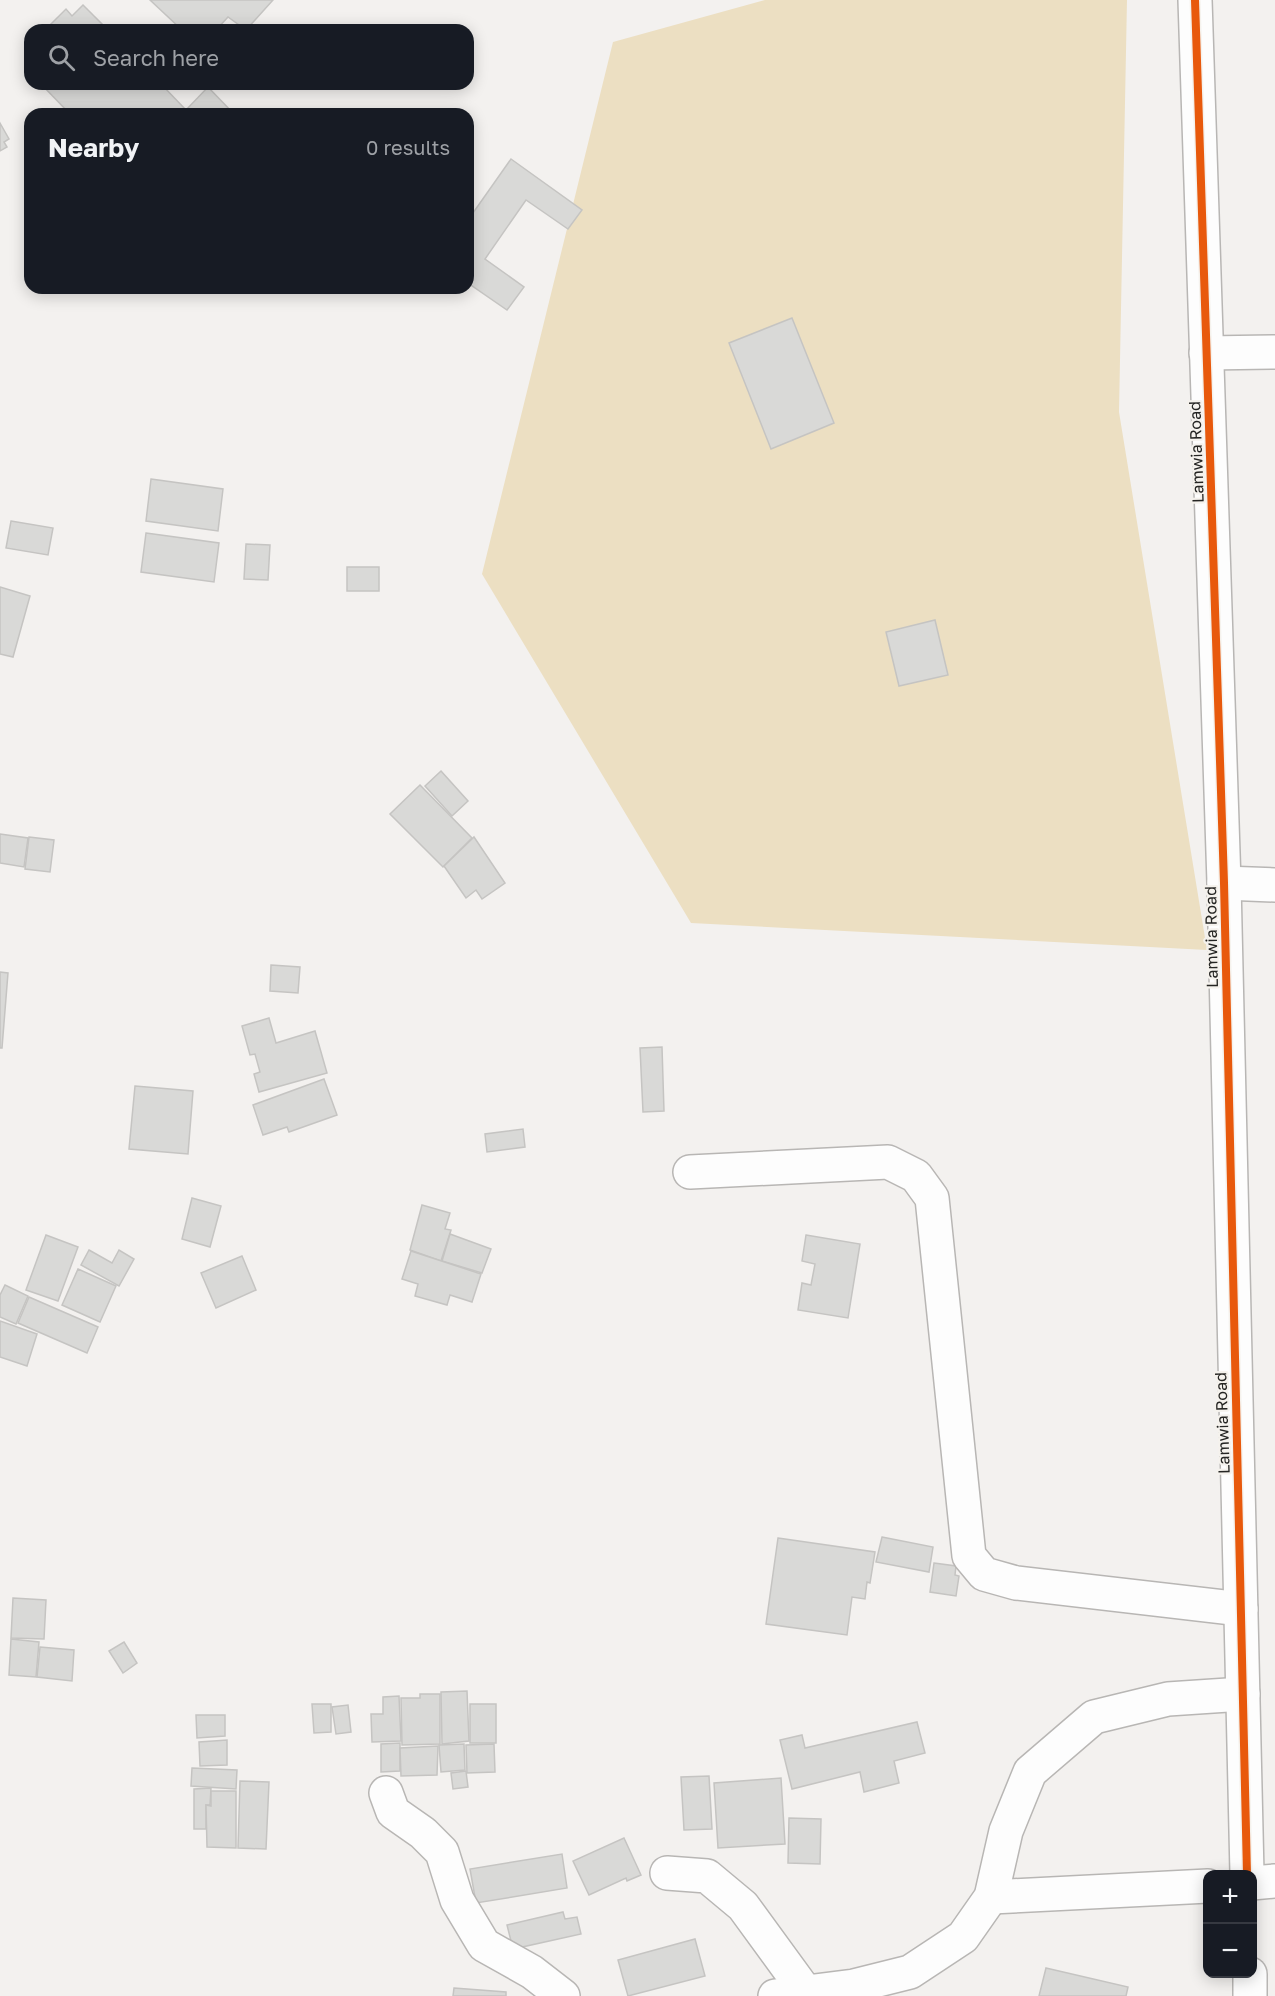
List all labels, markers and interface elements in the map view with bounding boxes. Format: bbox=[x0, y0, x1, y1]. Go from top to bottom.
search box bbox=[24, 24, 474, 90]
icon: search bbox=[45, 41, 78, 74]
text: Search here bbox=[93, 44, 219, 71]
text: Nearby bbox=[48, 132, 139, 163]
text: 0 results bbox=[366, 135, 450, 159]
street label: Lamwia Road bbox=[1184, 401, 1208, 503]
street label: Lamwia Road bbox=[1200, 886, 1222, 988]
street label: Lamwia Road bbox=[1210, 1372, 1234, 1474]
map controls bbox=[1203, 1870, 1257, 1978]
button: + bbox=[1203, 1870, 1257, 1924]
button: − bbox=[1203, 1924, 1257, 1978]

